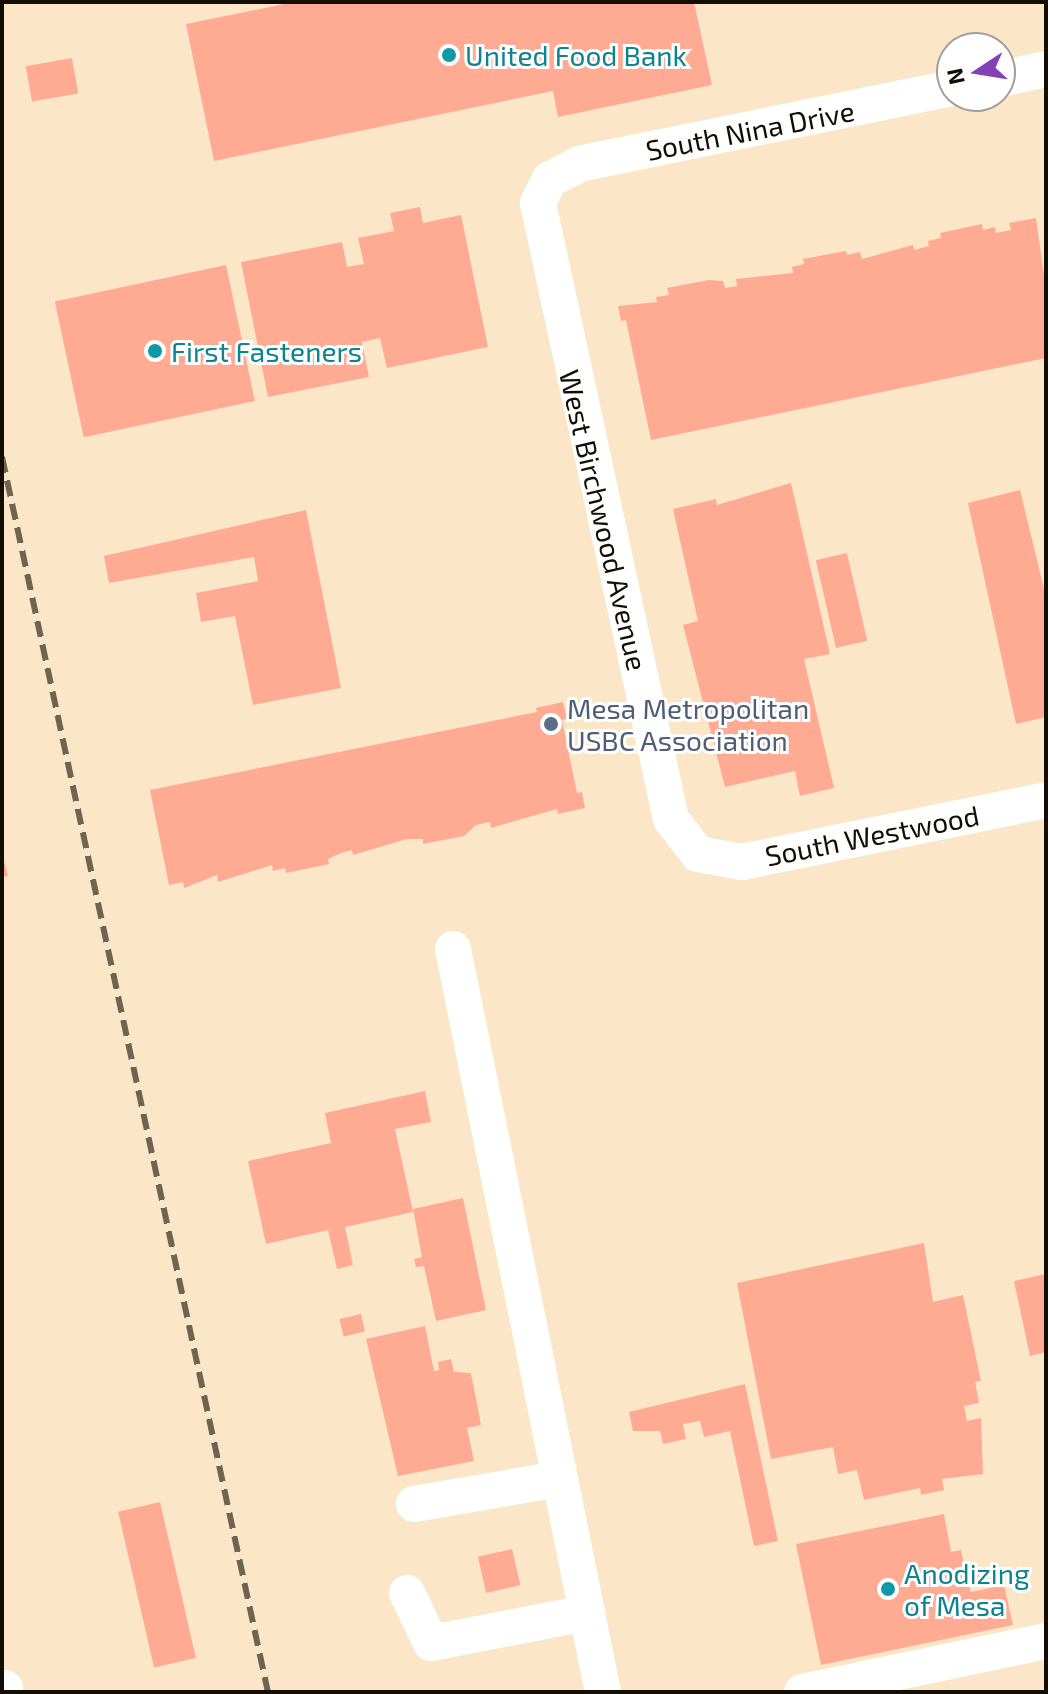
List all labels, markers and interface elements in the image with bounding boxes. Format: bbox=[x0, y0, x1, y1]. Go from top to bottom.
north arrow bbox=[936, 32, 1016, 112]
place label: United Food Bank bbox=[465, 38, 687, 72]
marker: United Food Bank bbox=[440, 46, 458, 64]
text: N bbox=[940, 66, 969, 87]
street label: South Nina Drive bbox=[643, 93, 857, 167]
place label: First Fasteners bbox=[171, 334, 362, 368]
marker: First Fasteners bbox=[146, 342, 164, 360]
street label: West Birchwood Avenue bbox=[553, 366, 655, 674]
place label: Mesa Metropolitan USBC Association bbox=[567, 691, 809, 757]
marker: Mesa Metropolitan USBC Association bbox=[542, 715, 560, 733]
street label: South Westwood bbox=[762, 798, 982, 872]
place label: Anodizing of Mesa bbox=[904, 1556, 1030, 1622]
marker: Anodizing of Mesa bbox=[879, 1580, 897, 1598]

